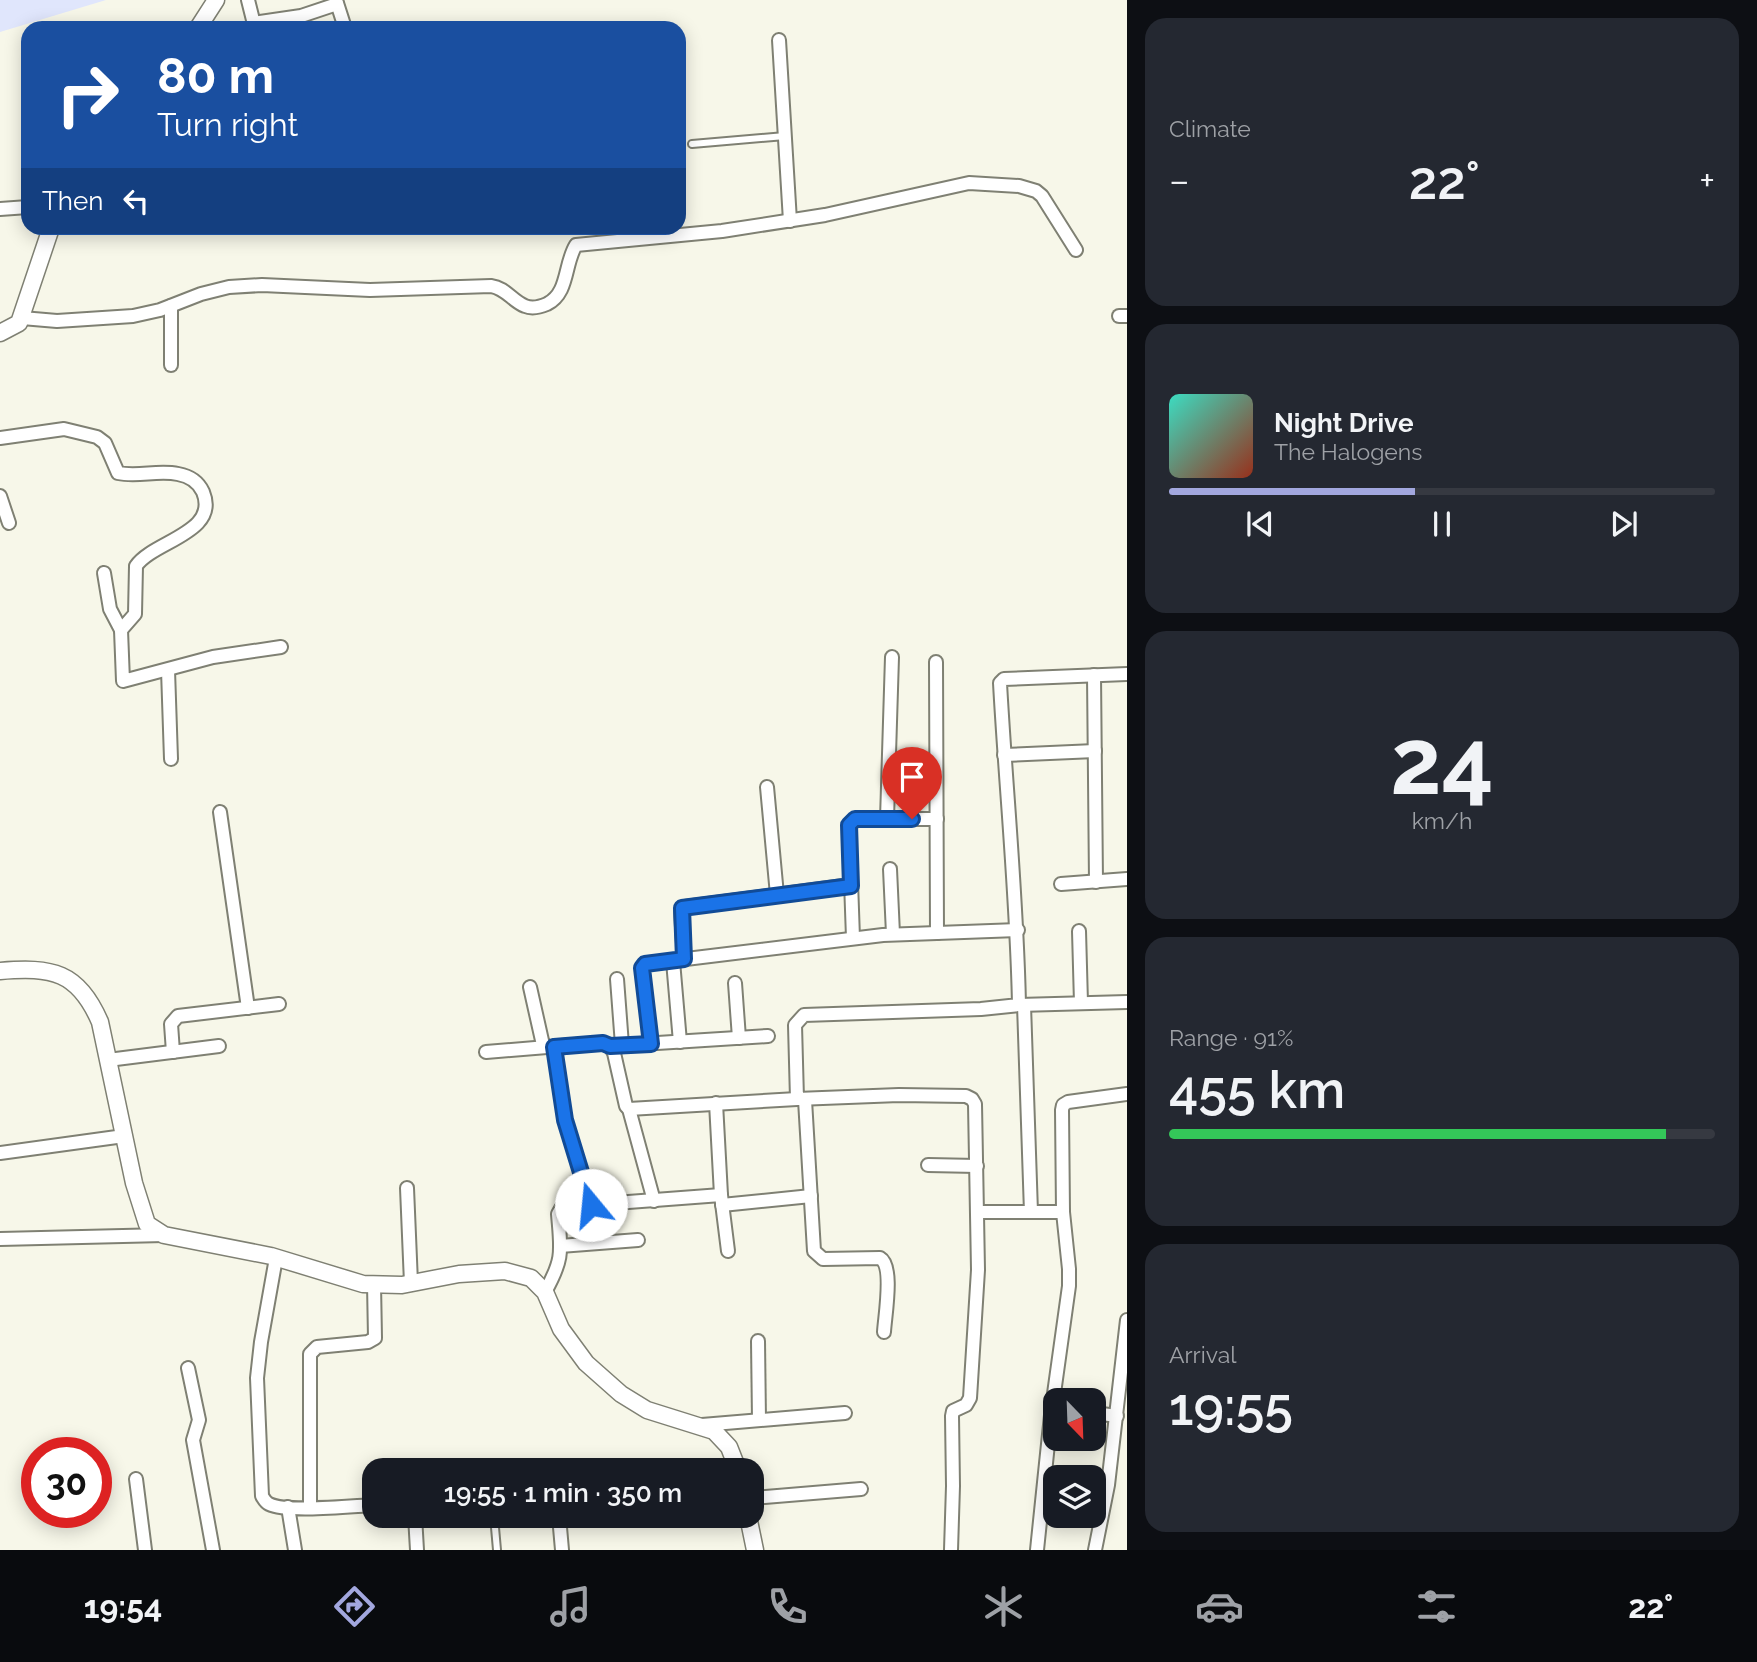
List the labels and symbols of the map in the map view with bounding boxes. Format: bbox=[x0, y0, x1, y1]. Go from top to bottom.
pin bbox=[882, 747, 942, 819]
position arrow bbox=[554, 1168, 628, 1242]
north arrow bbox=[1043, 1388, 1106, 1451]
speed limit sign: 30 bbox=[21, 1437, 112, 1528]

